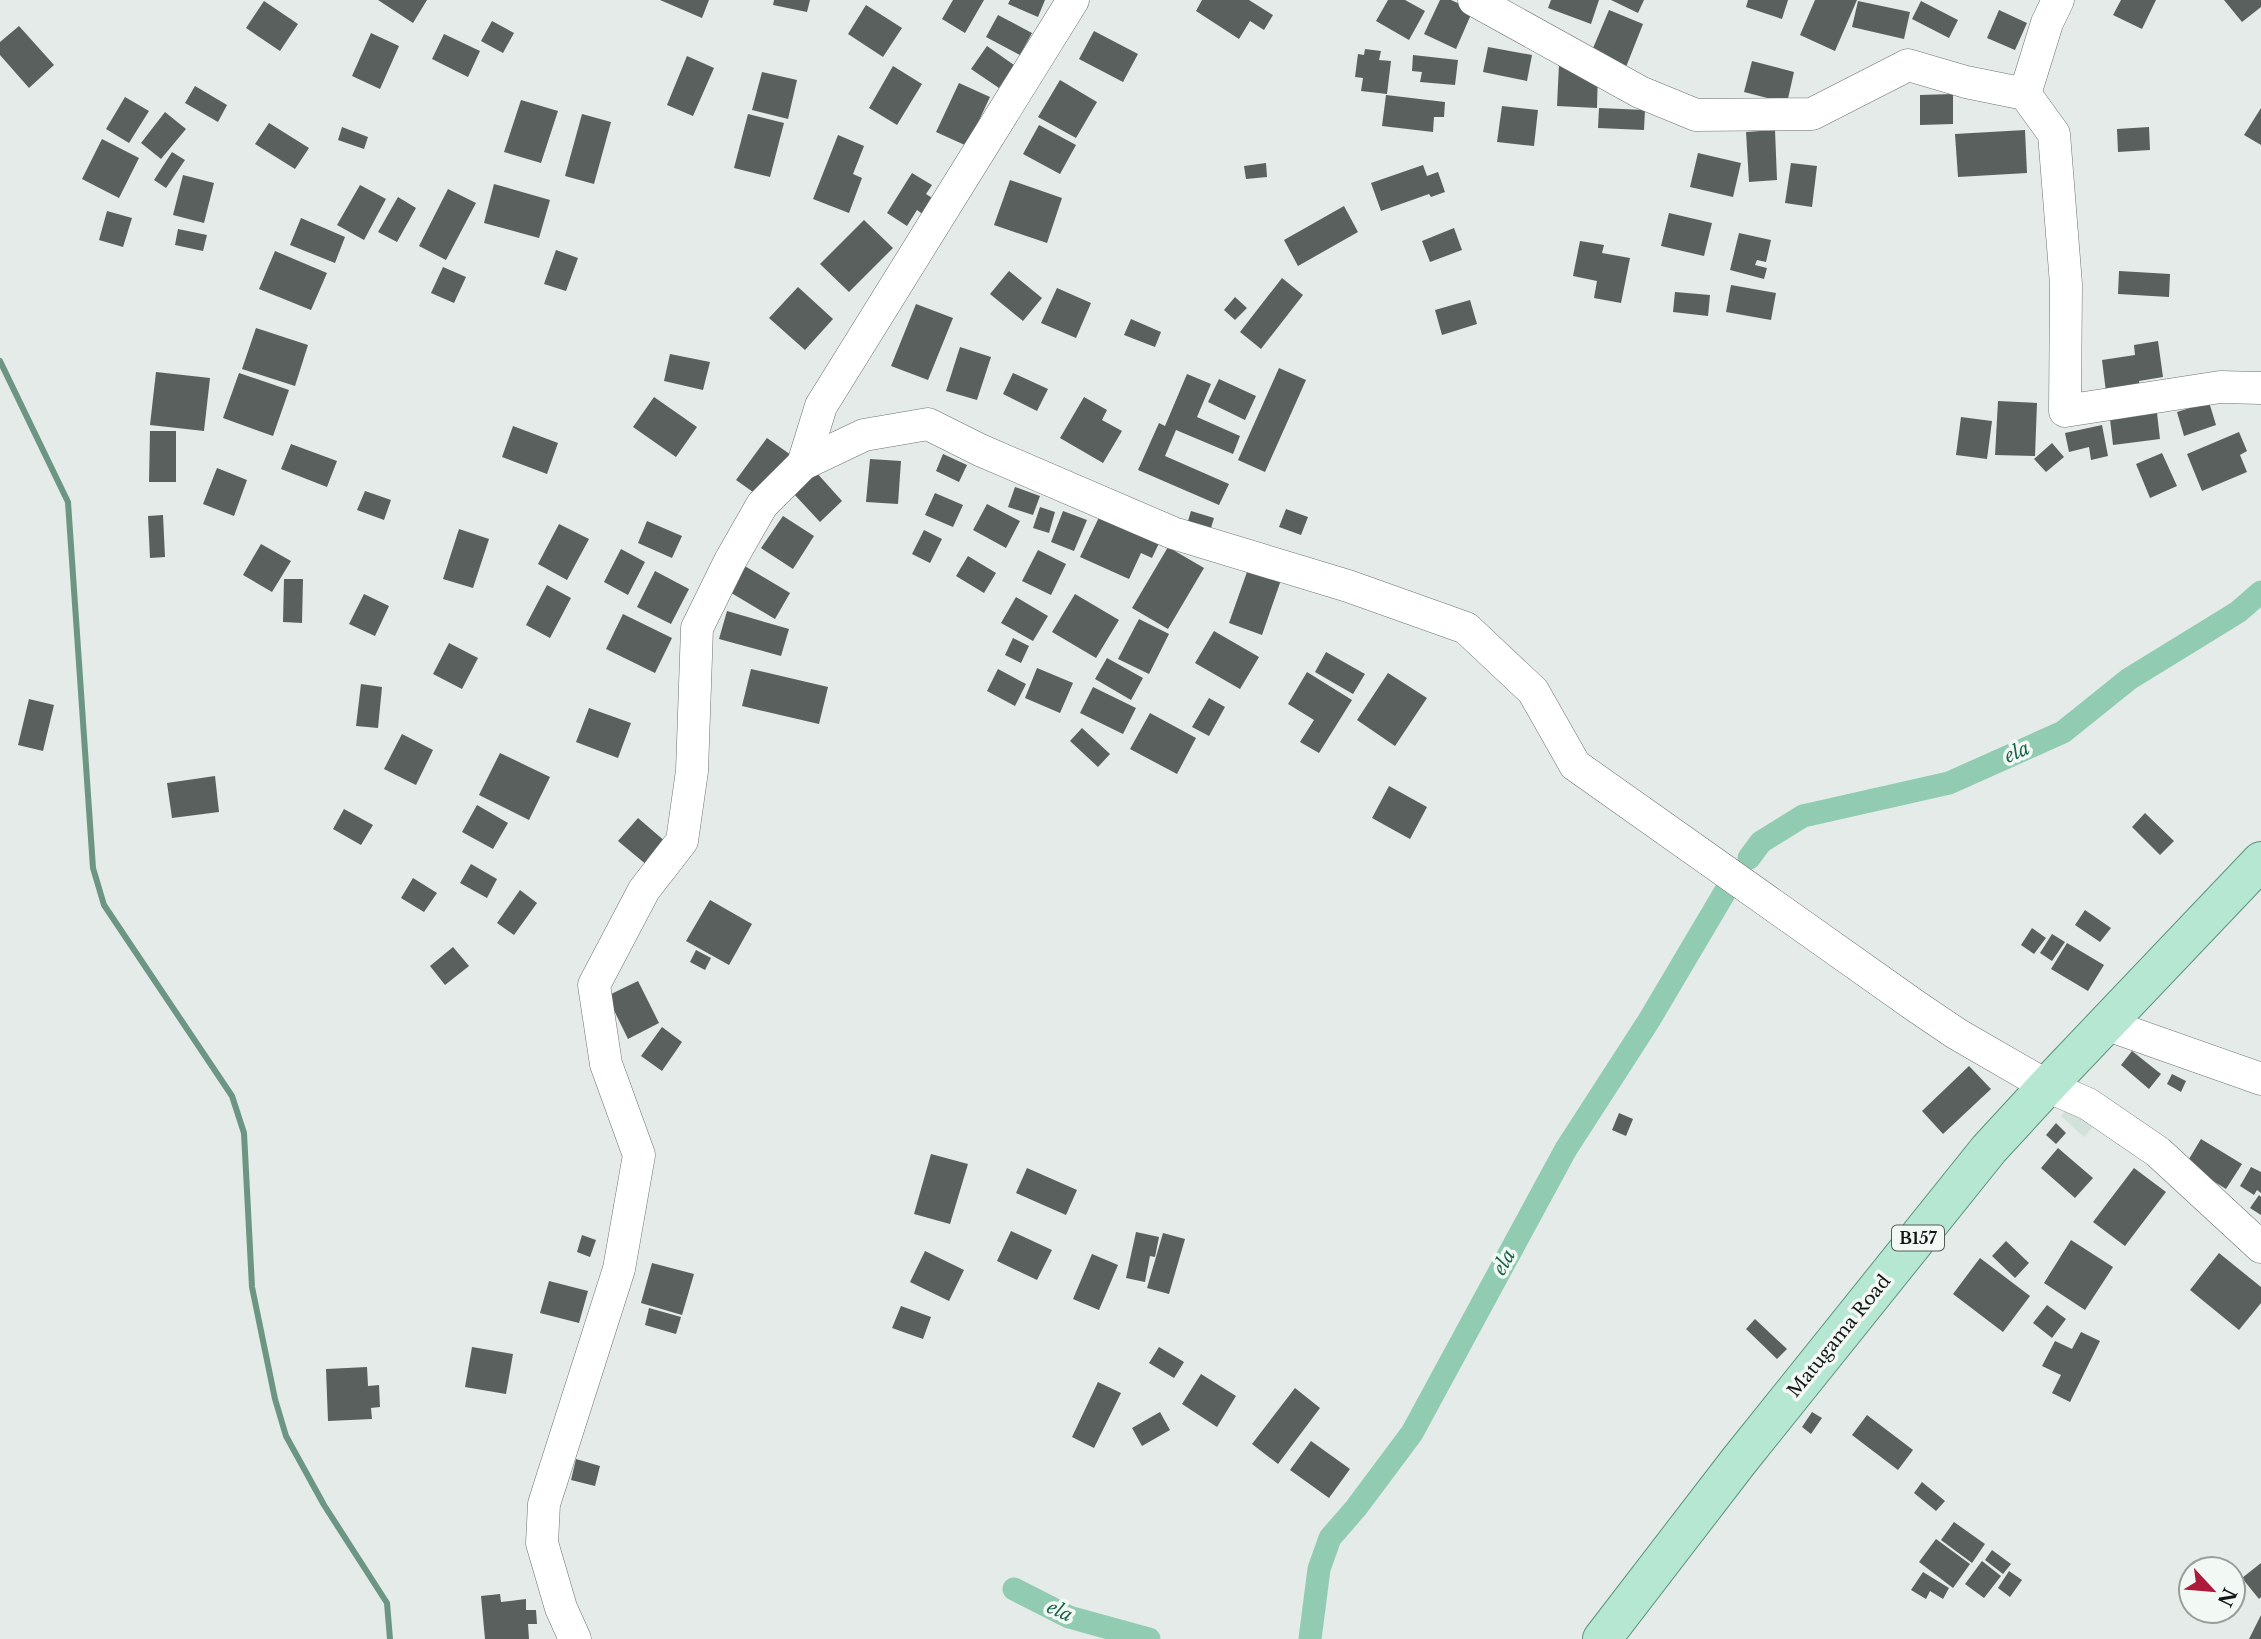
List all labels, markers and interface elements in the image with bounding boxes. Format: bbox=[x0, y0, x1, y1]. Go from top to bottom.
water label: ela bbox=[2001, 736, 2033, 768]
road number: B157 bbox=[1892, 1226, 1944, 1250]
water label: ela bbox=[1488, 1245, 1520, 1279]
street label: Matugama Road bbox=[1783, 1270, 1895, 1402]
north arrow bbox=[2177, 1555, 2247, 1625]
text: N bbox=[2213, 1584, 2241, 1610]
water label: ela bbox=[1044, 1595, 1076, 1627]

